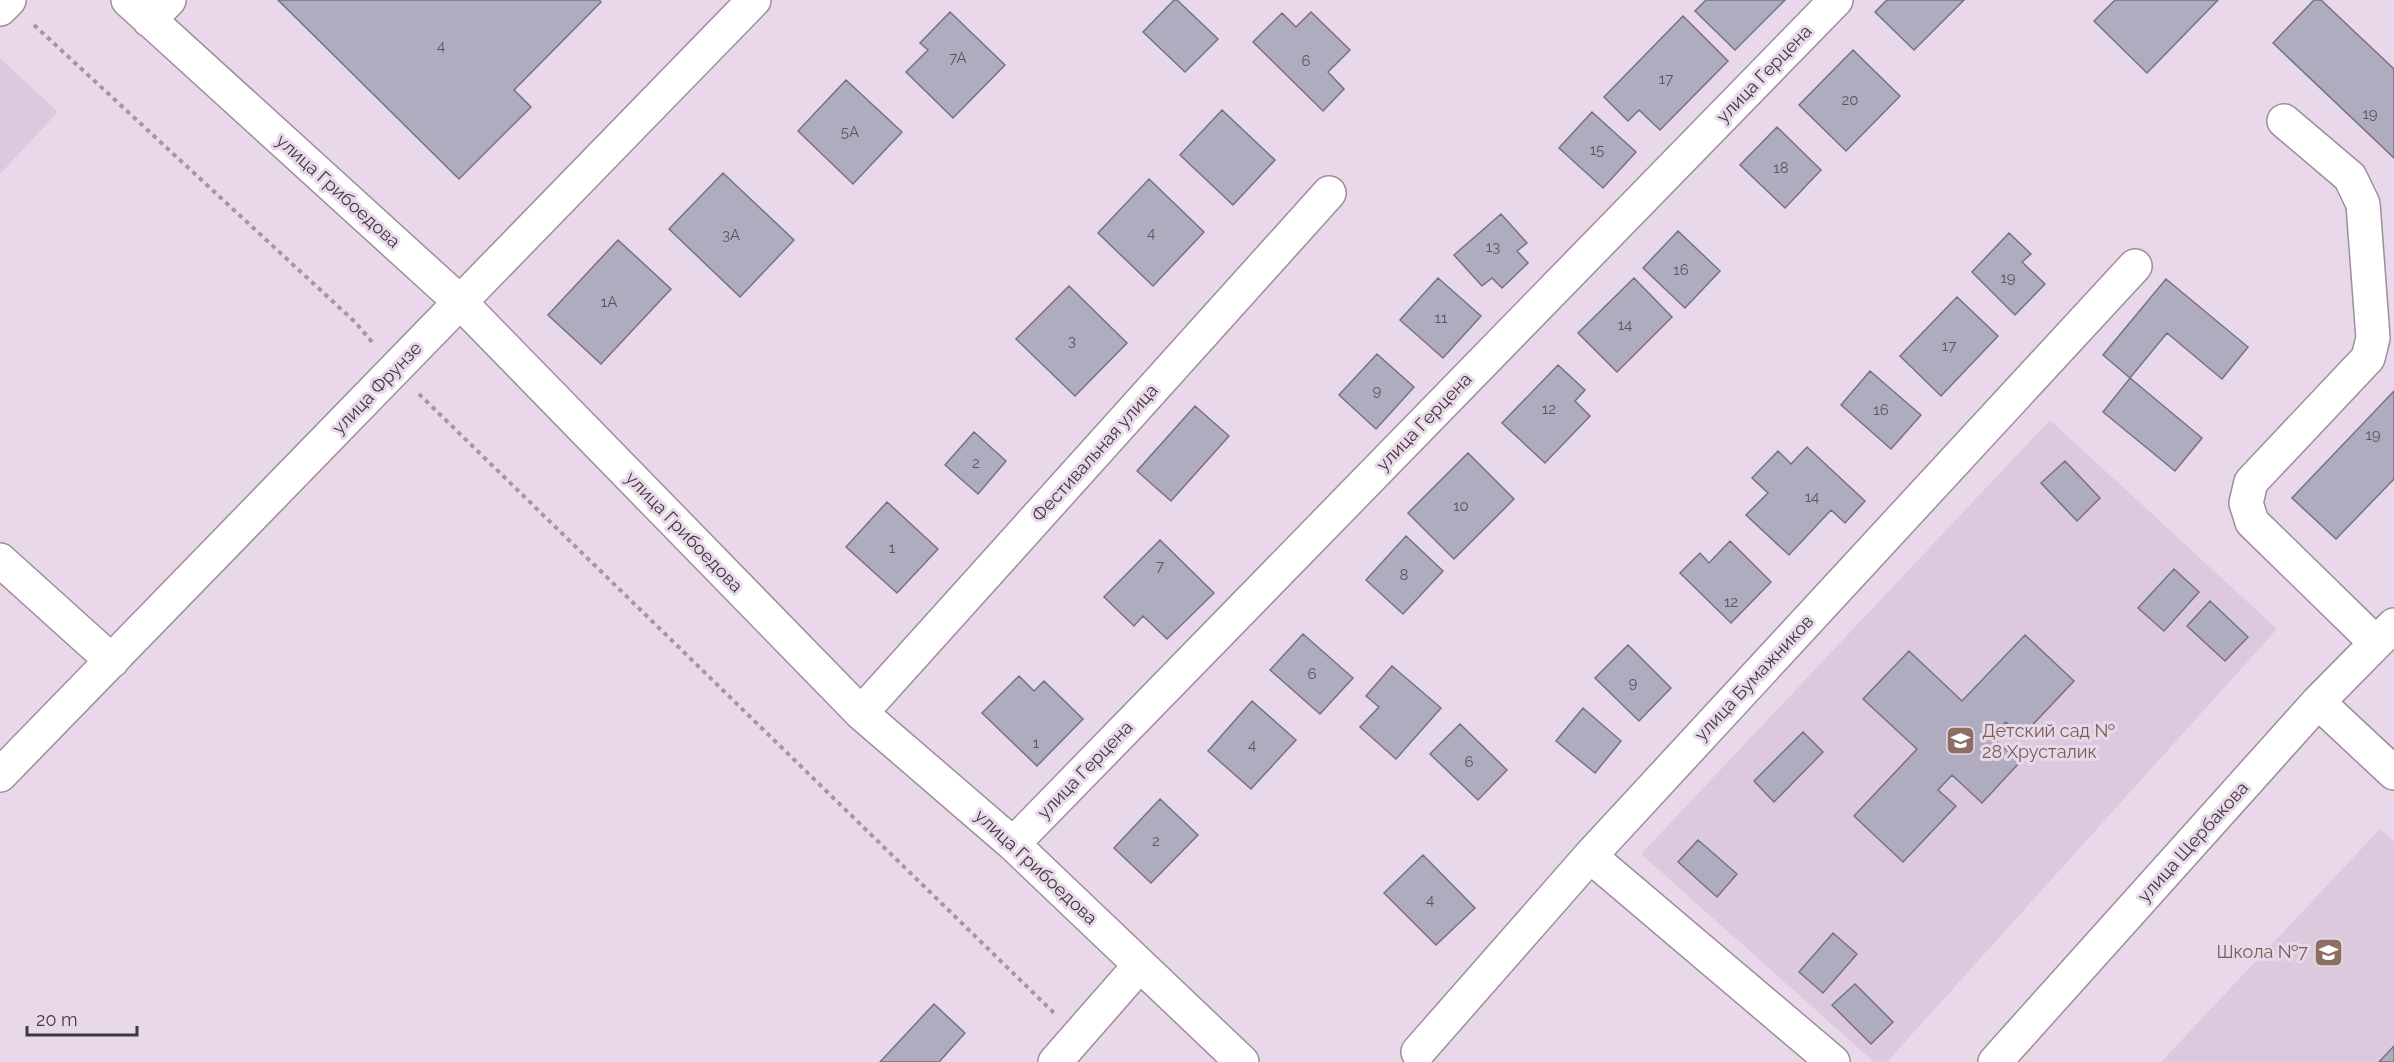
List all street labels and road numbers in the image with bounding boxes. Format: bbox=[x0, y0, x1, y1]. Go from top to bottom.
street label: улица Герцена bbox=[1712, 20, 1816, 127]
street label: улица Грибоедова bbox=[272, 129, 405, 252]
street label: улица Фрунзе bbox=[327, 337, 426, 438]
street label: улица Герцена bbox=[1372, 368, 1476, 475]
street label: Фестивальная улица bbox=[1027, 380, 1162, 526]
street label: улица Грибоедова bbox=[621, 467, 747, 596]
street label: улица Бумажников bbox=[1690, 611, 1817, 745]
street label: улица Герцена bbox=[1033, 716, 1137, 823]
street label: улица Щербакова bbox=[2133, 777, 2252, 906]
street label: улица Грибоедова bbox=[971, 805, 1102, 929]

